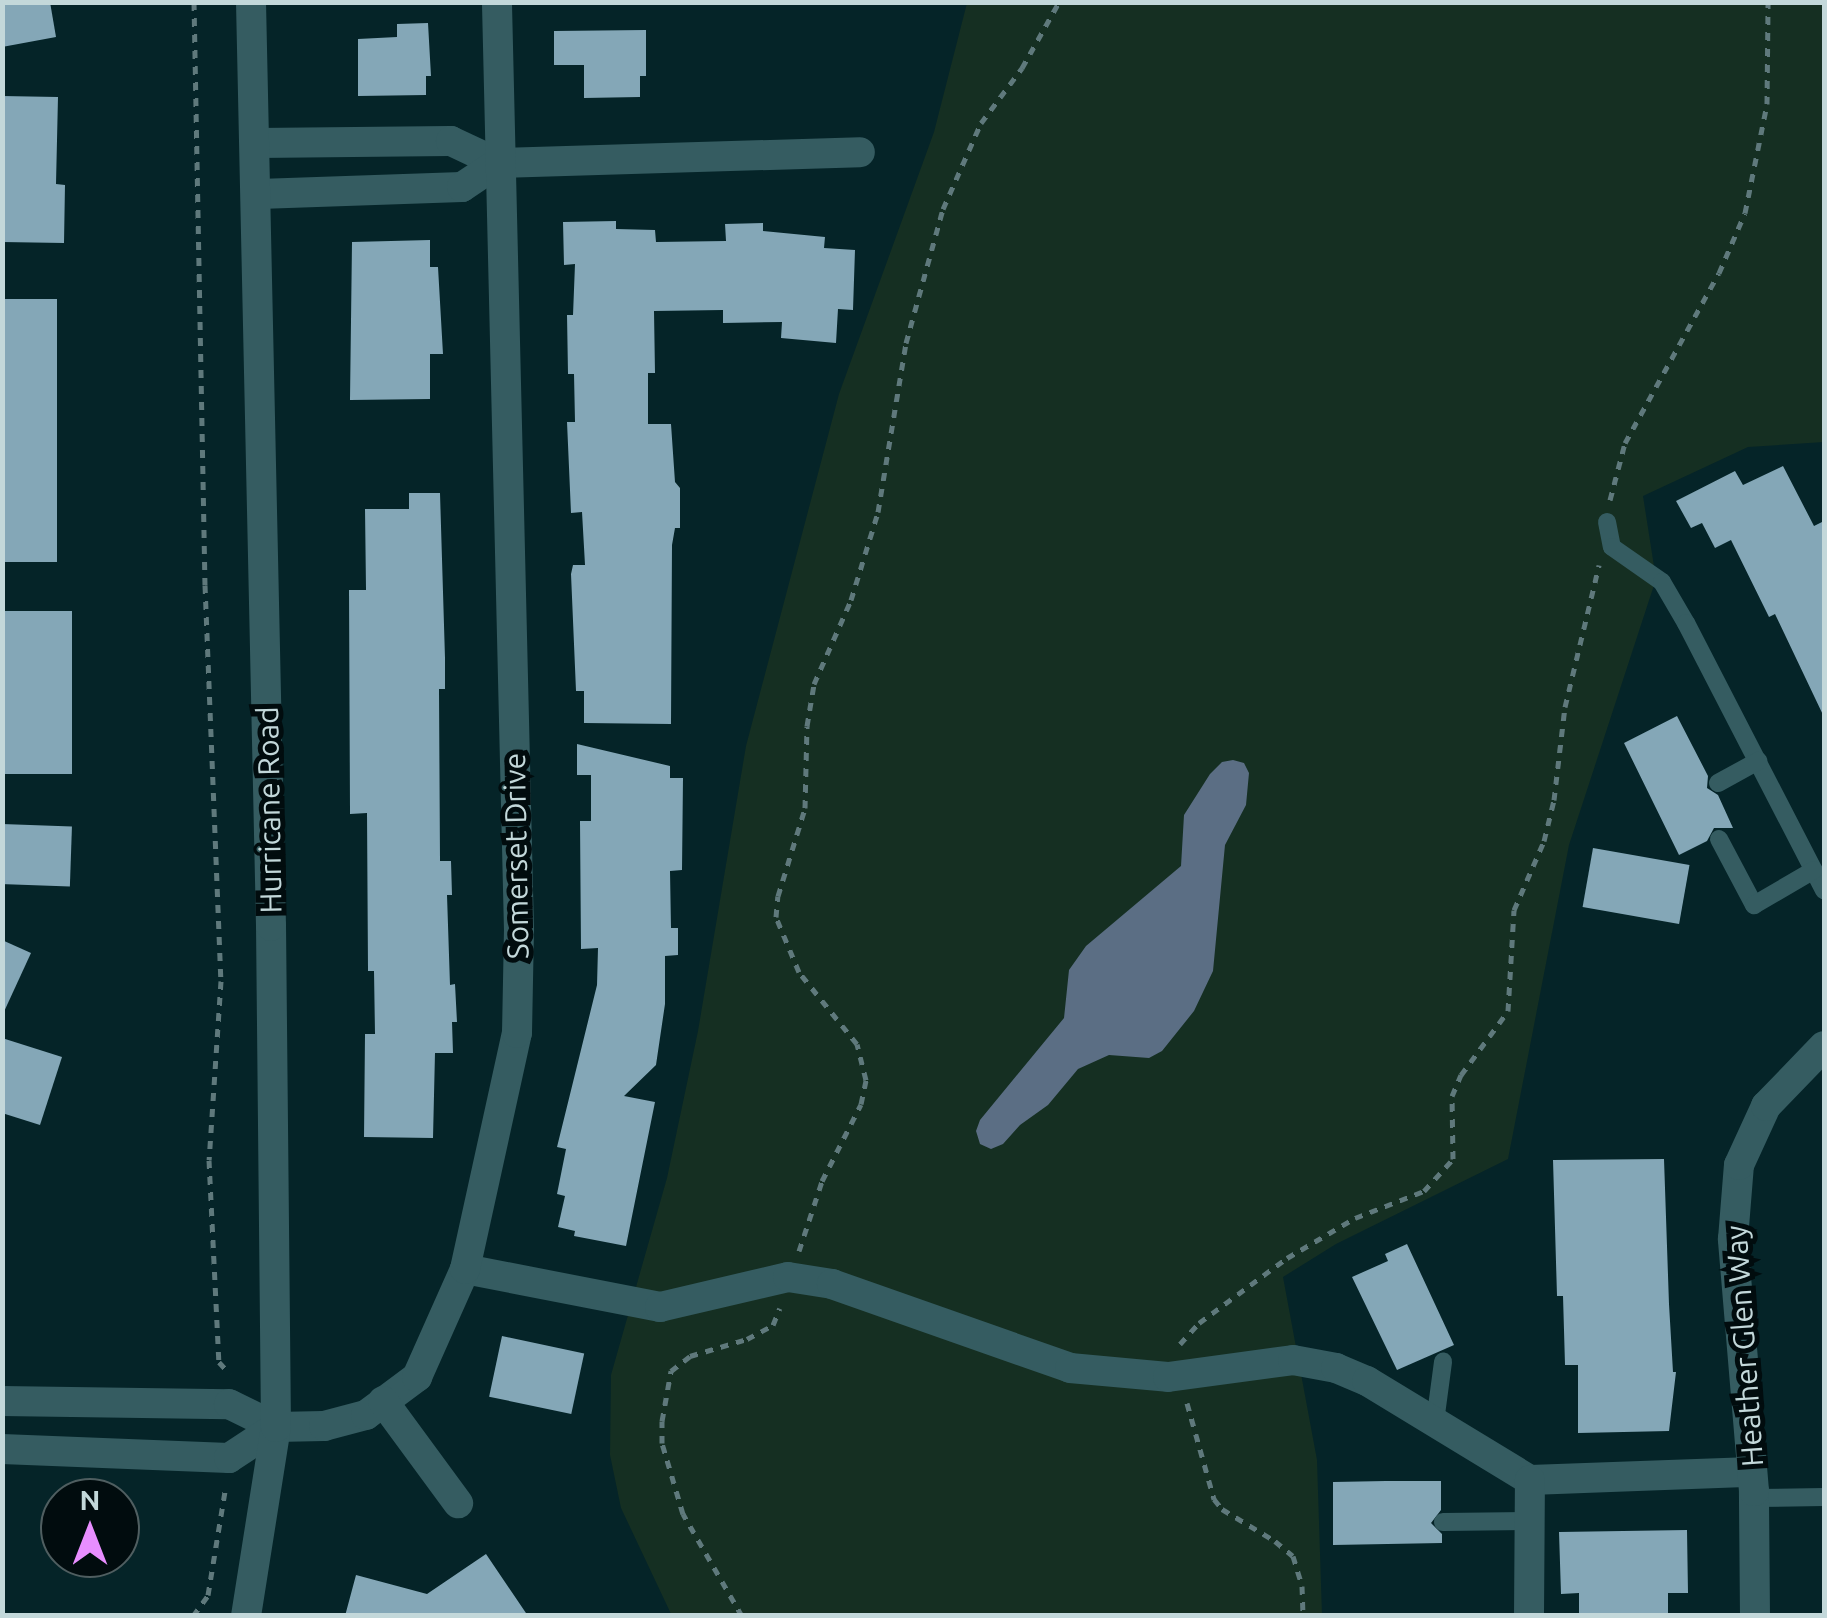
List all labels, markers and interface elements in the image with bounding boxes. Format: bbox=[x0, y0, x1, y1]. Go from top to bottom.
street label: Hurricane Road bbox=[249, 706, 289, 914]
street label: Somerset Drive bbox=[496, 753, 536, 959]
street label: Heather Glen Way bbox=[1718, 1224, 1770, 1468]
north arrow bbox=[40, 1478, 140, 1578]
text: N bbox=[80, 1484, 100, 1515]

